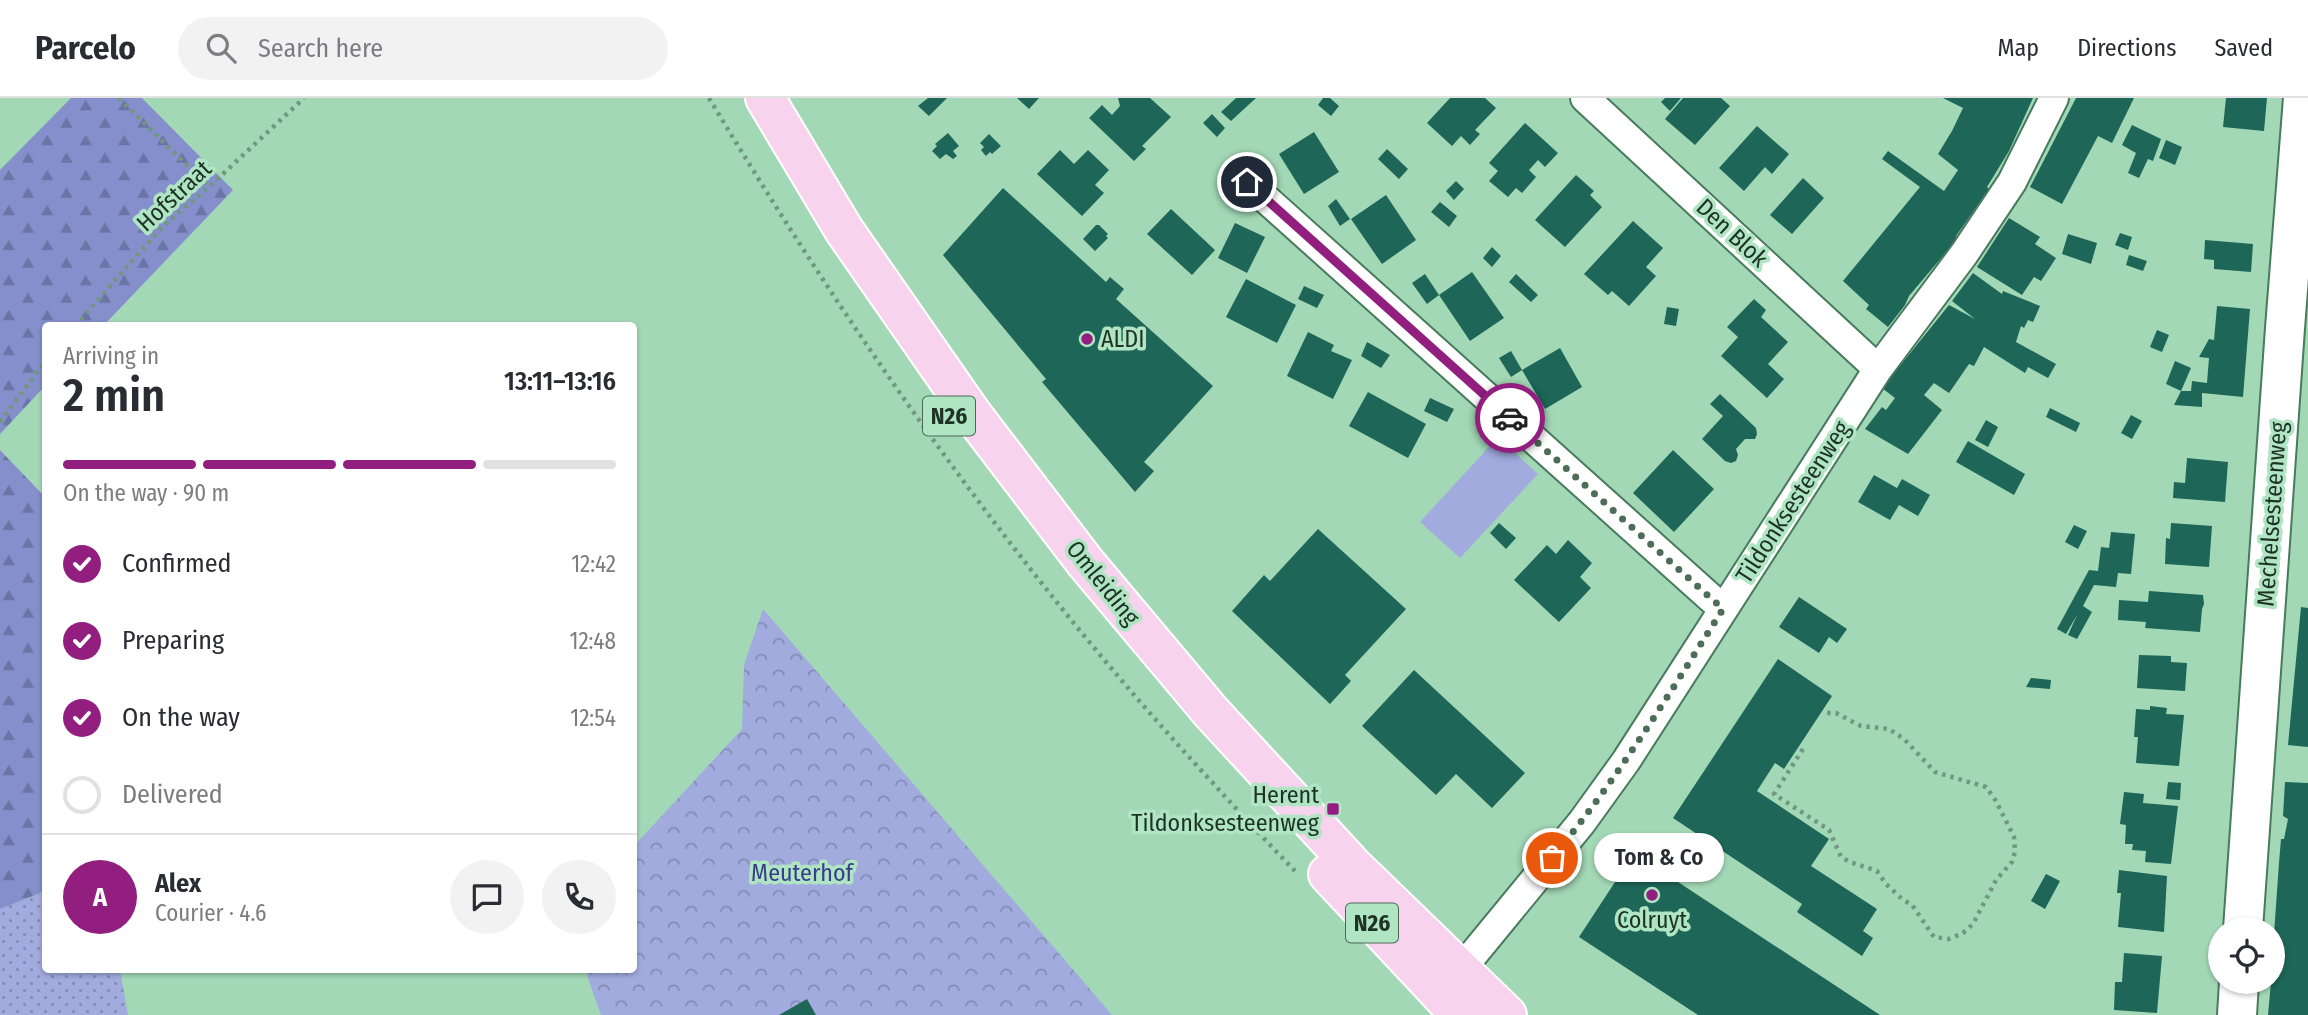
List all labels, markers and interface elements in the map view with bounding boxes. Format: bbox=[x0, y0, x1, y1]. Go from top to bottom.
search box bbox=[178, 17, 668, 80]
text: Parcelo bbox=[35, 28, 136, 68]
icon: search bbox=[202, 29, 240, 67]
text: Search here bbox=[258, 33, 383, 64]
text: Map bbox=[1998, 34, 2039, 62]
text: Directions bbox=[2077, 34, 2176, 62]
text: Saved bbox=[2214, 34, 2273, 62]
pin bbox=[1217, 152, 1277, 212]
street label: Hofstraat bbox=[131, 154, 217, 237]
icon: home bbox=[1228, 163, 1266, 201]
street label: Den Blok bbox=[1691, 193, 1774, 274]
place label: ALDI bbox=[1101, 325, 1145, 353]
marker: ALDI bbox=[1079, 331, 1095, 347]
text: Arriving in bbox=[63, 342, 159, 370]
text: 13:11–13:16 bbox=[504, 366, 616, 397]
text: 2 min bbox=[63, 368, 165, 423]
courier bbox=[1475, 383, 1545, 453]
road number: N26 bbox=[923, 396, 975, 436]
icon: car bbox=[1491, 399, 1529, 437]
street label: Tildonksesteenweg bbox=[1730, 415, 1856, 588]
street label: Mechelsesteenweg bbox=[2252, 420, 2292, 607]
text: On the way · 90 m bbox=[63, 479, 229, 507]
street label: Omleiding bbox=[1060, 535, 1146, 631]
icon: check bbox=[63, 545, 101, 583]
text: Confirmed bbox=[122, 548, 232, 579]
text: 12:42 bbox=[571, 550, 616, 578]
icon: check bbox=[63, 622, 101, 660]
text: Preparing bbox=[122, 625, 224, 656]
text: 12:48 bbox=[569, 627, 616, 655]
icon: check bbox=[63, 699, 101, 737]
text: On the way bbox=[122, 702, 240, 733]
text: 12:54 bbox=[570, 704, 616, 732]
text: Delivered bbox=[122, 779, 223, 810]
place label: Herent Tildonksesteenweg bbox=[1131, 781, 1320, 837]
marker: Herent Tildonksesteenweg bbox=[1325, 801, 1341, 817]
pin bbox=[1522, 828, 1582, 888]
callout: Tom & Co bbox=[1594, 834, 1724, 882]
icon: bag bbox=[1533, 839, 1571, 877]
text: Tom & Co bbox=[1614, 843, 1704, 871]
park label: Meuterhof bbox=[751, 859, 855, 887]
button: chat bbox=[450, 860, 524, 934]
button: phone bbox=[542, 860, 616, 934]
text: Alex bbox=[155, 868, 201, 899]
text: A bbox=[93, 882, 107, 913]
marker: Colruyt bbox=[1644, 887, 1660, 903]
text: Courier · 4.6 bbox=[155, 899, 266, 927]
road number: N26 bbox=[1346, 904, 1398, 943]
place label: Colruyt bbox=[1617, 906, 1687, 934]
map controls bbox=[2208, 917, 2285, 994]
button: locate bbox=[2208, 917, 2285, 994]

